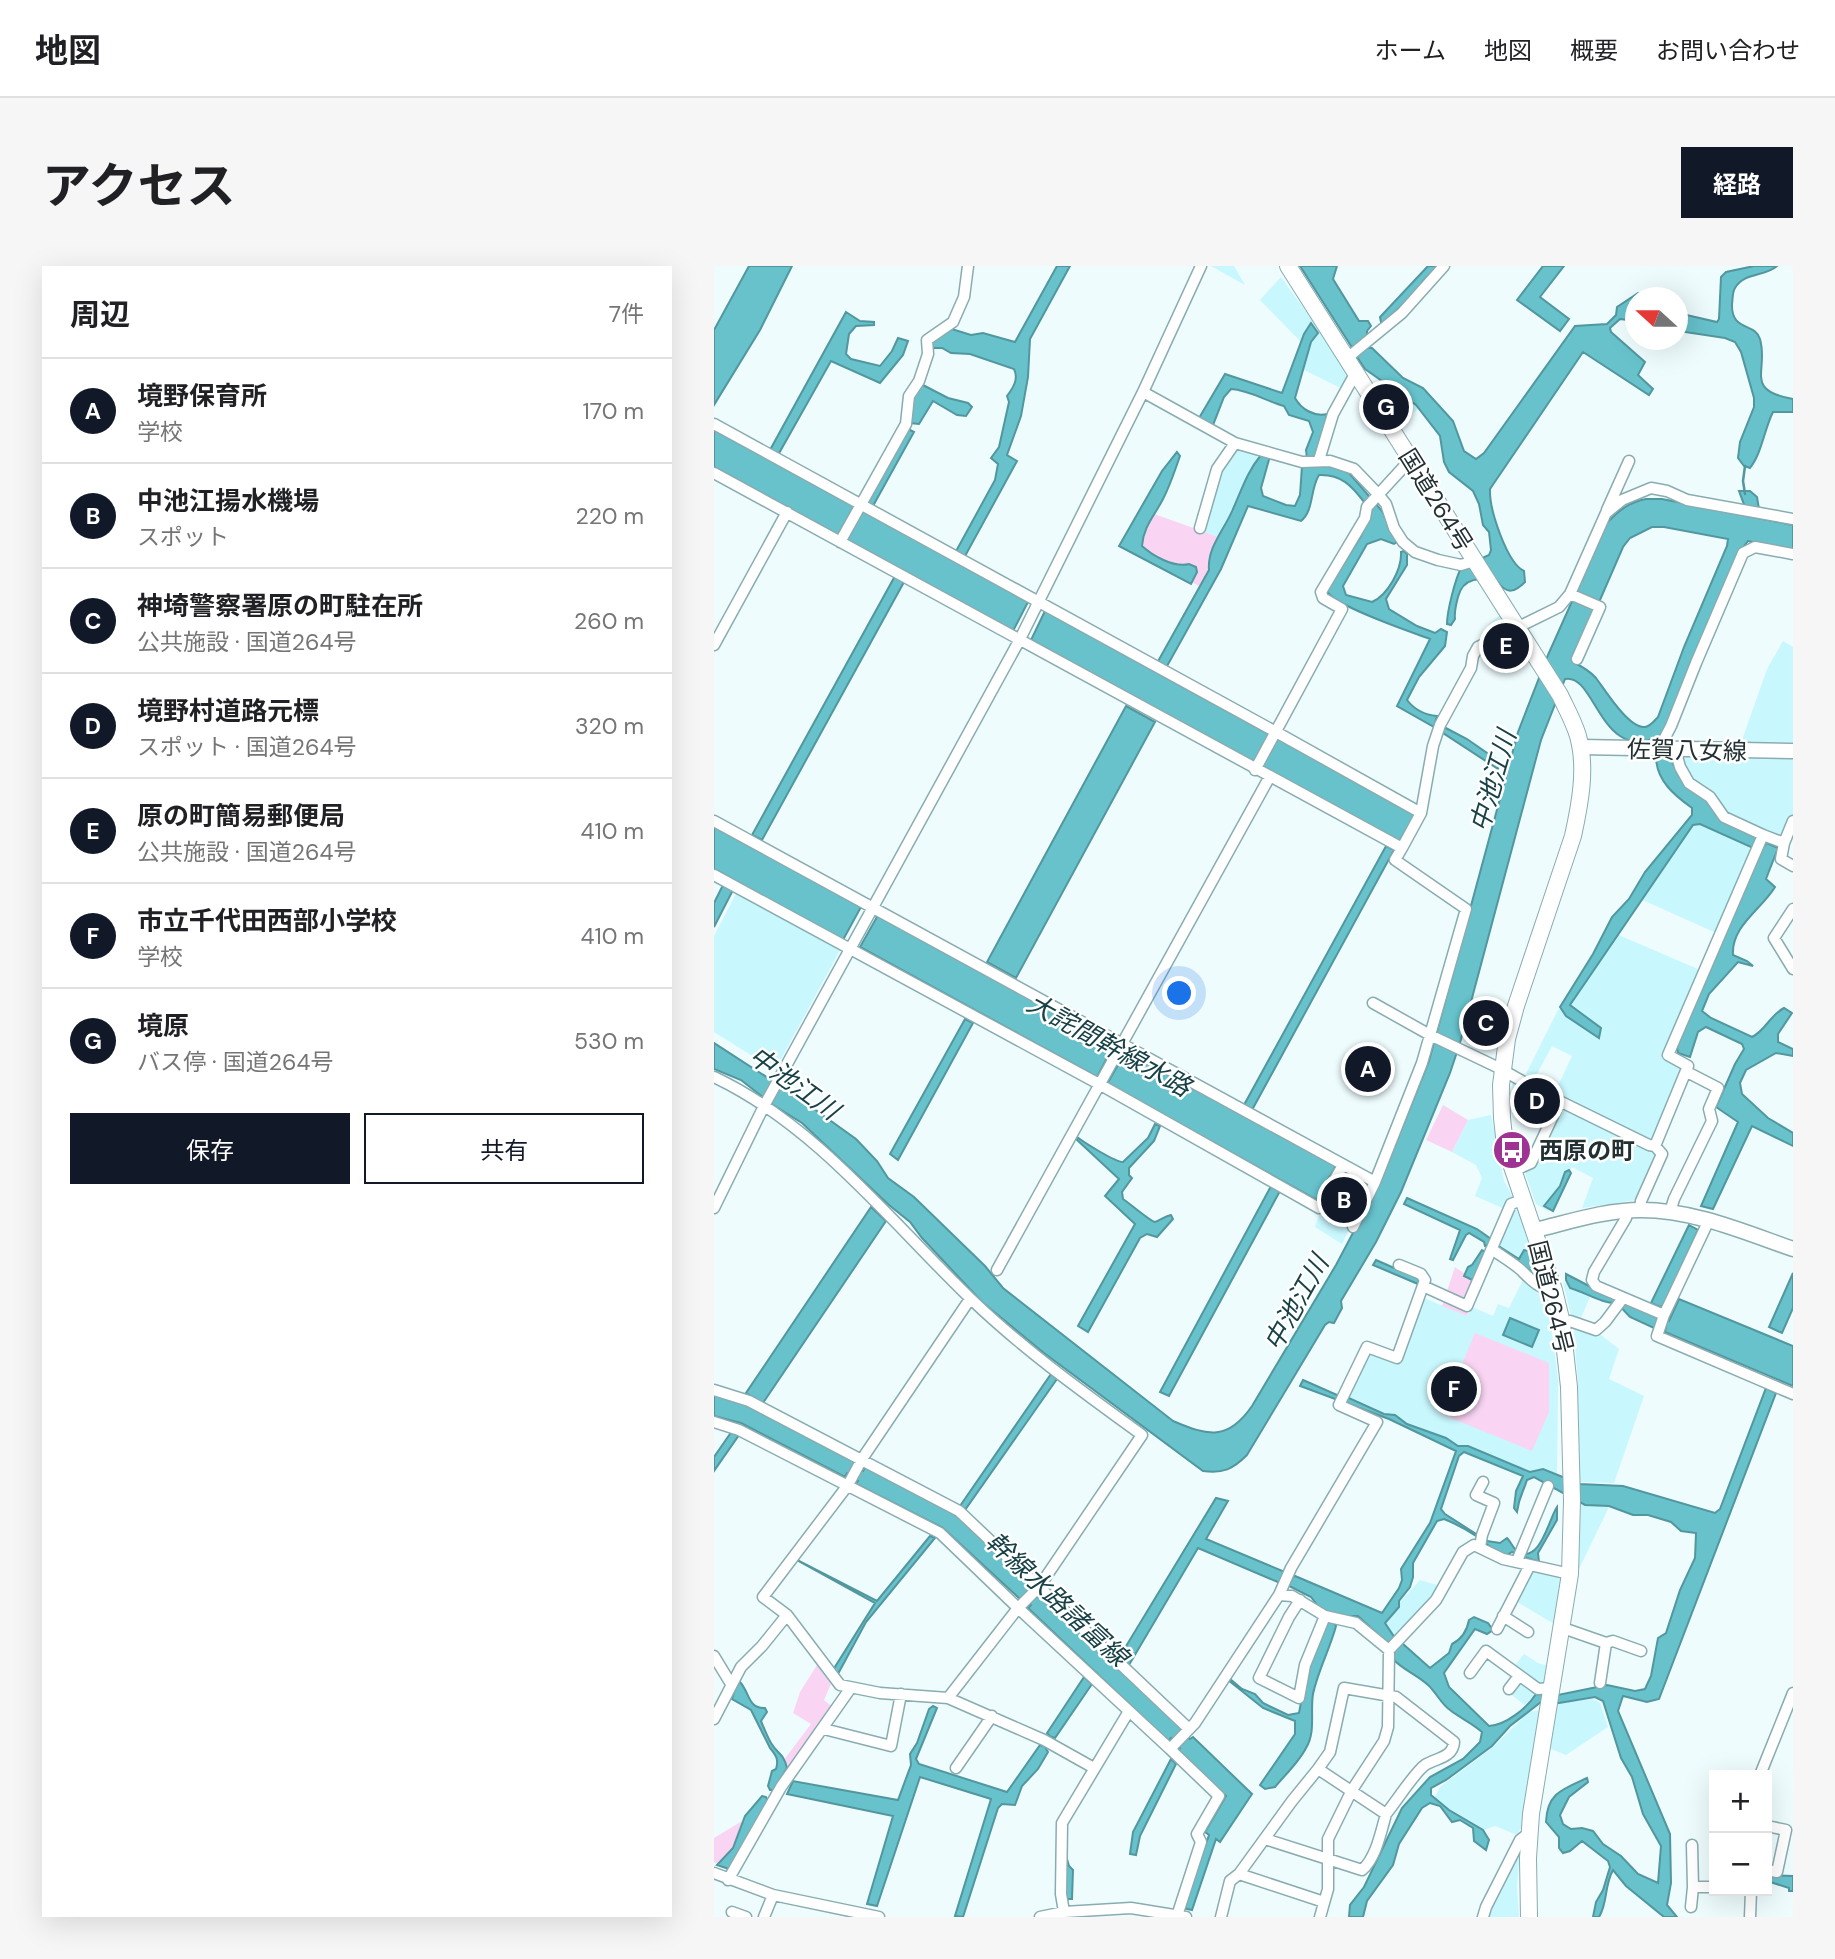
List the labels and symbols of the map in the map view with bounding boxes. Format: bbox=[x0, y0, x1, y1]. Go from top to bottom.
north arrow bbox=[1625, 287, 1688, 350]
pin: G bbox=[1363, 381, 1409, 433]
street label: 国道264号 bbox=[1392, 443, 1480, 557]
pin: E bbox=[1483, 620, 1529, 672]
water label: 中池江川 bbox=[1462, 723, 1524, 836]
street label: 佐賀八女線 bbox=[1627, 733, 1747, 767]
your location bbox=[1162, 976, 1196, 1010]
water label: 大詫間幹線水路 bbox=[1021, 986, 1199, 1105]
pin: C bbox=[1463, 997, 1509, 1049]
water label: 中池江川 bbox=[742, 1039, 848, 1129]
pin: A bbox=[1345, 1043, 1391, 1095]
pin: D bbox=[1514, 1075, 1560, 1127]
bus stop icon: 西原の町 bbox=[1491, 1129, 1533, 1171]
place label: 西原の町 bbox=[1539, 1135, 1635, 1166]
pin: B bbox=[1321, 1174, 1367, 1226]
street label: 国道264号 bbox=[1522, 1237, 1580, 1357]
water label: 中池江川 bbox=[1256, 1247, 1338, 1357]
pin: F bbox=[1431, 1363, 1477, 1415]
water label: 幹線水路諸富線 bbox=[979, 1524, 1137, 1676]

